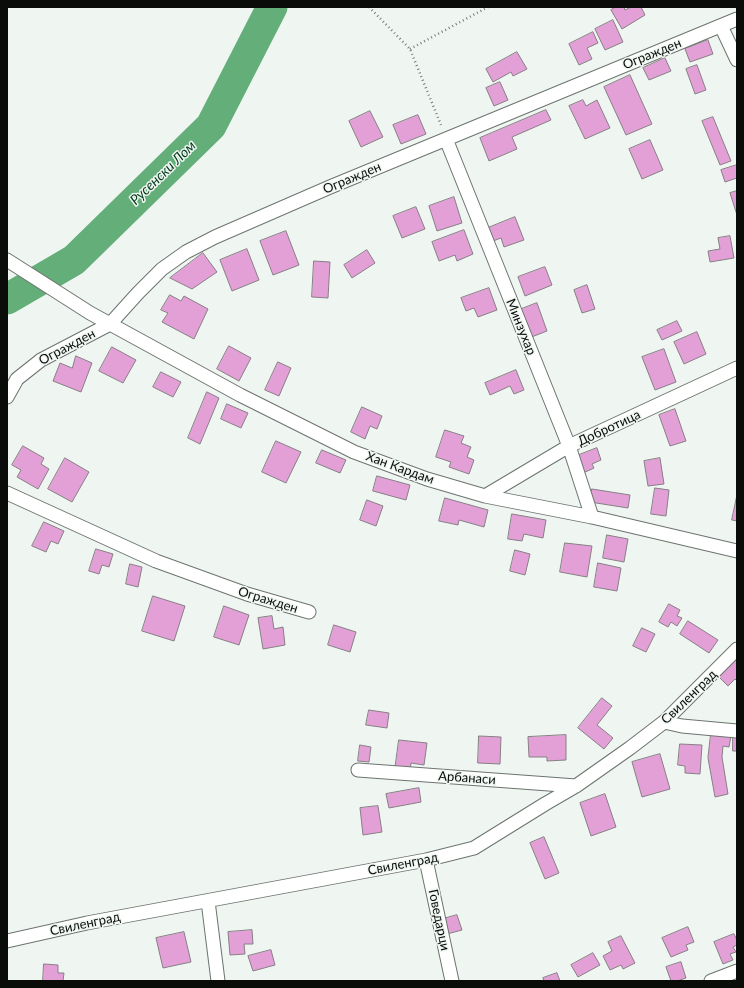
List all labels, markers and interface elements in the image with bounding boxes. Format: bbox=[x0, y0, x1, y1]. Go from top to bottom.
street label: Огражден bbox=[620, 35, 684, 73]
water label: Русенски Лом bbox=[127, 138, 199, 208]
street label: Огражден bbox=[321, 159, 383, 197]
street label: Минзухар bbox=[503, 297, 539, 357]
street label: Огражден bbox=[36, 326, 98, 368]
street label: Добротица bbox=[575, 407, 643, 449]
street label: Хан Кардам bbox=[364, 448, 436, 488]
street label: Огражден bbox=[236, 584, 300, 616]
street label: Свиленград bbox=[658, 667, 720, 727]
street label: Арбанаси bbox=[438, 768, 496, 788]
street label: Свиленград bbox=[366, 850, 440, 878]
street label: Говедарци bbox=[425, 888, 453, 952]
street label: Свиленград bbox=[48, 909, 122, 939]

